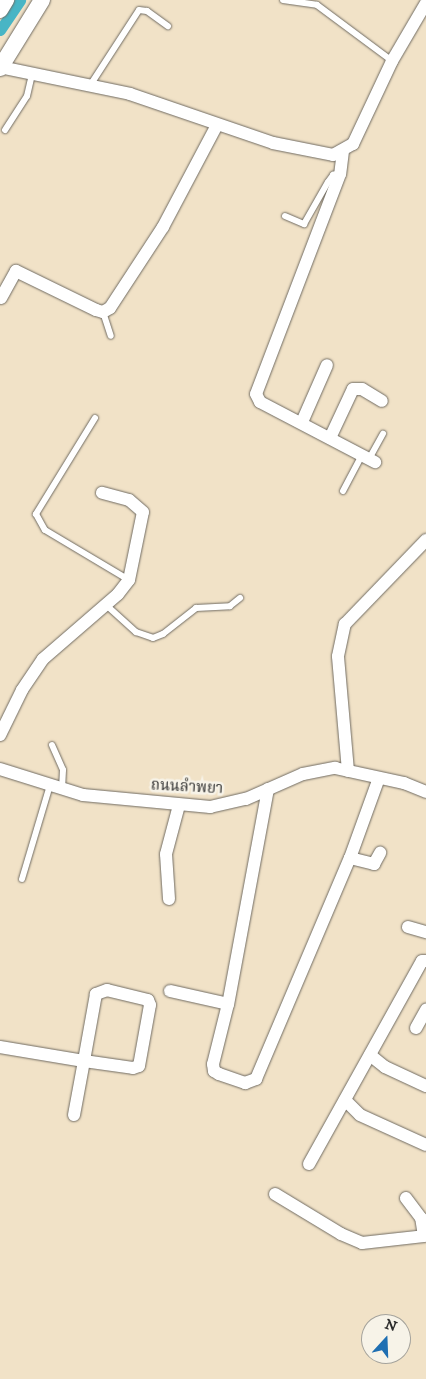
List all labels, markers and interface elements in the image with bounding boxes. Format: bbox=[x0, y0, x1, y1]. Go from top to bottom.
street label: ถนนลำพยา bbox=[150, 776, 224, 798]
north arrow bbox=[361, 1314, 411, 1364]
text: N bbox=[382, 1315, 399, 1336]

